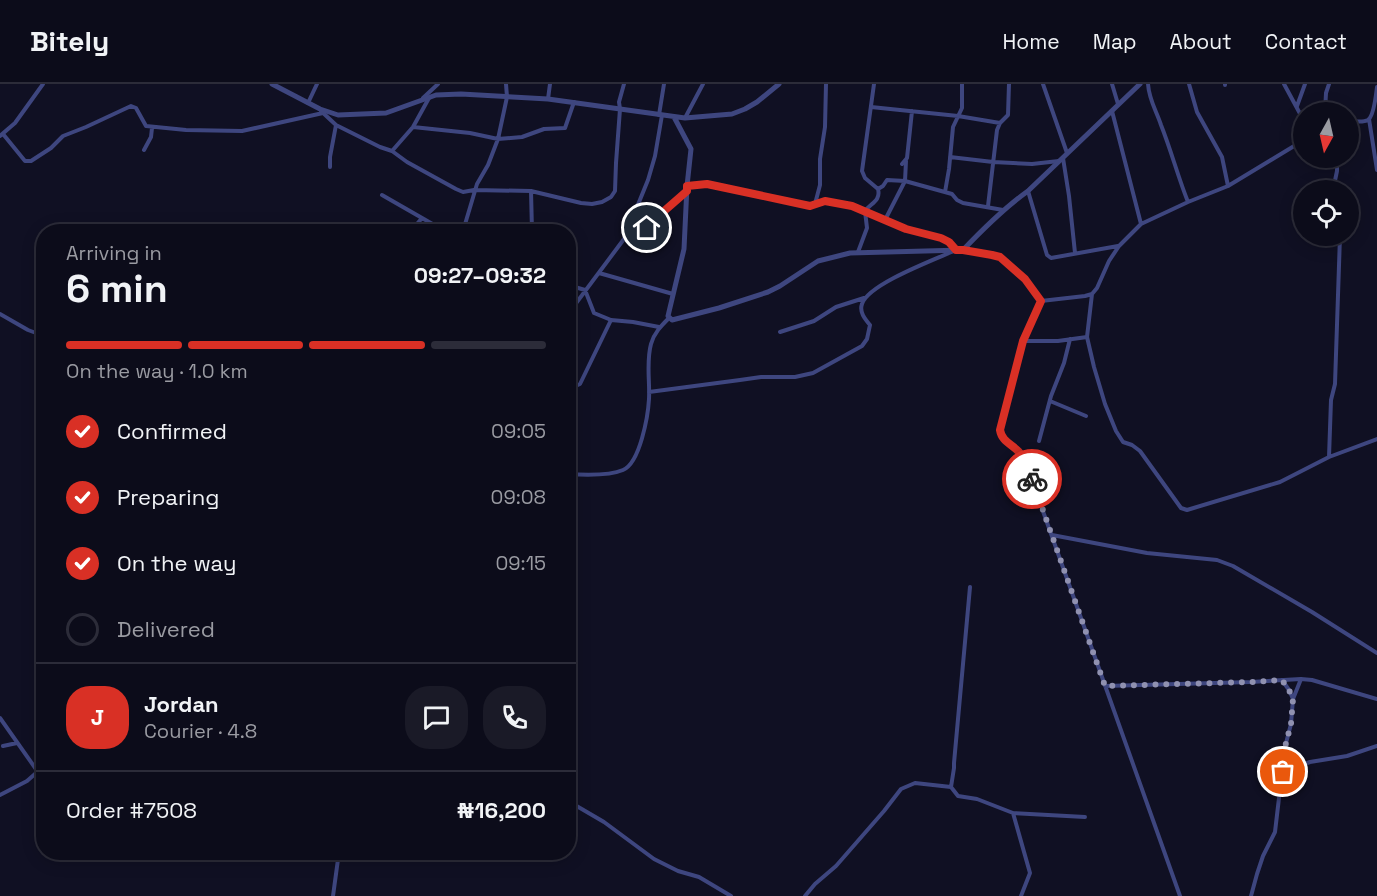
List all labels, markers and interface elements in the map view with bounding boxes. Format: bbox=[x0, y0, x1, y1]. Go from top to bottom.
text: Bitely bbox=[30, 23, 109, 59]
text: Home bbox=[1002, 28, 1060, 55]
text: Map bbox=[1093, 28, 1137, 55]
text: About bbox=[1170, 28, 1232, 55]
text: Contact bbox=[1265, 28, 1347, 55]
north arrow bbox=[1293, 102, 1359, 168]
map controls bbox=[1293, 102, 1359, 246]
button: locate bbox=[1293, 180, 1359, 246]
pin bbox=[621, 202, 672, 253]
icon: home bbox=[630, 211, 663, 244]
text: Arriving in bbox=[66, 240, 162, 266]
text: 09:27–09:32 bbox=[414, 261, 546, 289]
text: 6 min bbox=[66, 264, 168, 313]
text: On the way · 1.0 km bbox=[66, 358, 248, 384]
icon: check bbox=[66, 415, 99, 448]
text: Confirmed bbox=[117, 417, 227, 445]
text: 09:05 bbox=[491, 418, 546, 444]
courier bbox=[1002, 449, 1062, 509]
icon: bike bbox=[1016, 463, 1049, 496]
icon: check bbox=[66, 481, 99, 514]
text: Preparing bbox=[117, 483, 219, 511]
text: 09:08 bbox=[491, 484, 546, 510]
icon: check bbox=[66, 547, 99, 580]
text: On the way bbox=[117, 549, 236, 577]
text: 09:15 bbox=[496, 550, 546, 576]
text: Delivered bbox=[117, 615, 215, 643]
button: chat bbox=[405, 686, 468, 749]
button: phone bbox=[483, 686, 546, 749]
text: Jordan bbox=[144, 690, 219, 718]
text: J bbox=[91, 703, 104, 731]
text: Courier · 4.8 bbox=[144, 718, 257, 744]
pin bbox=[1257, 746, 1308, 797]
icon: bag bbox=[1266, 755, 1299, 788]
text: Order #7508 bbox=[66, 796, 197, 824]
text: ₦16,200 bbox=[457, 796, 546, 824]

